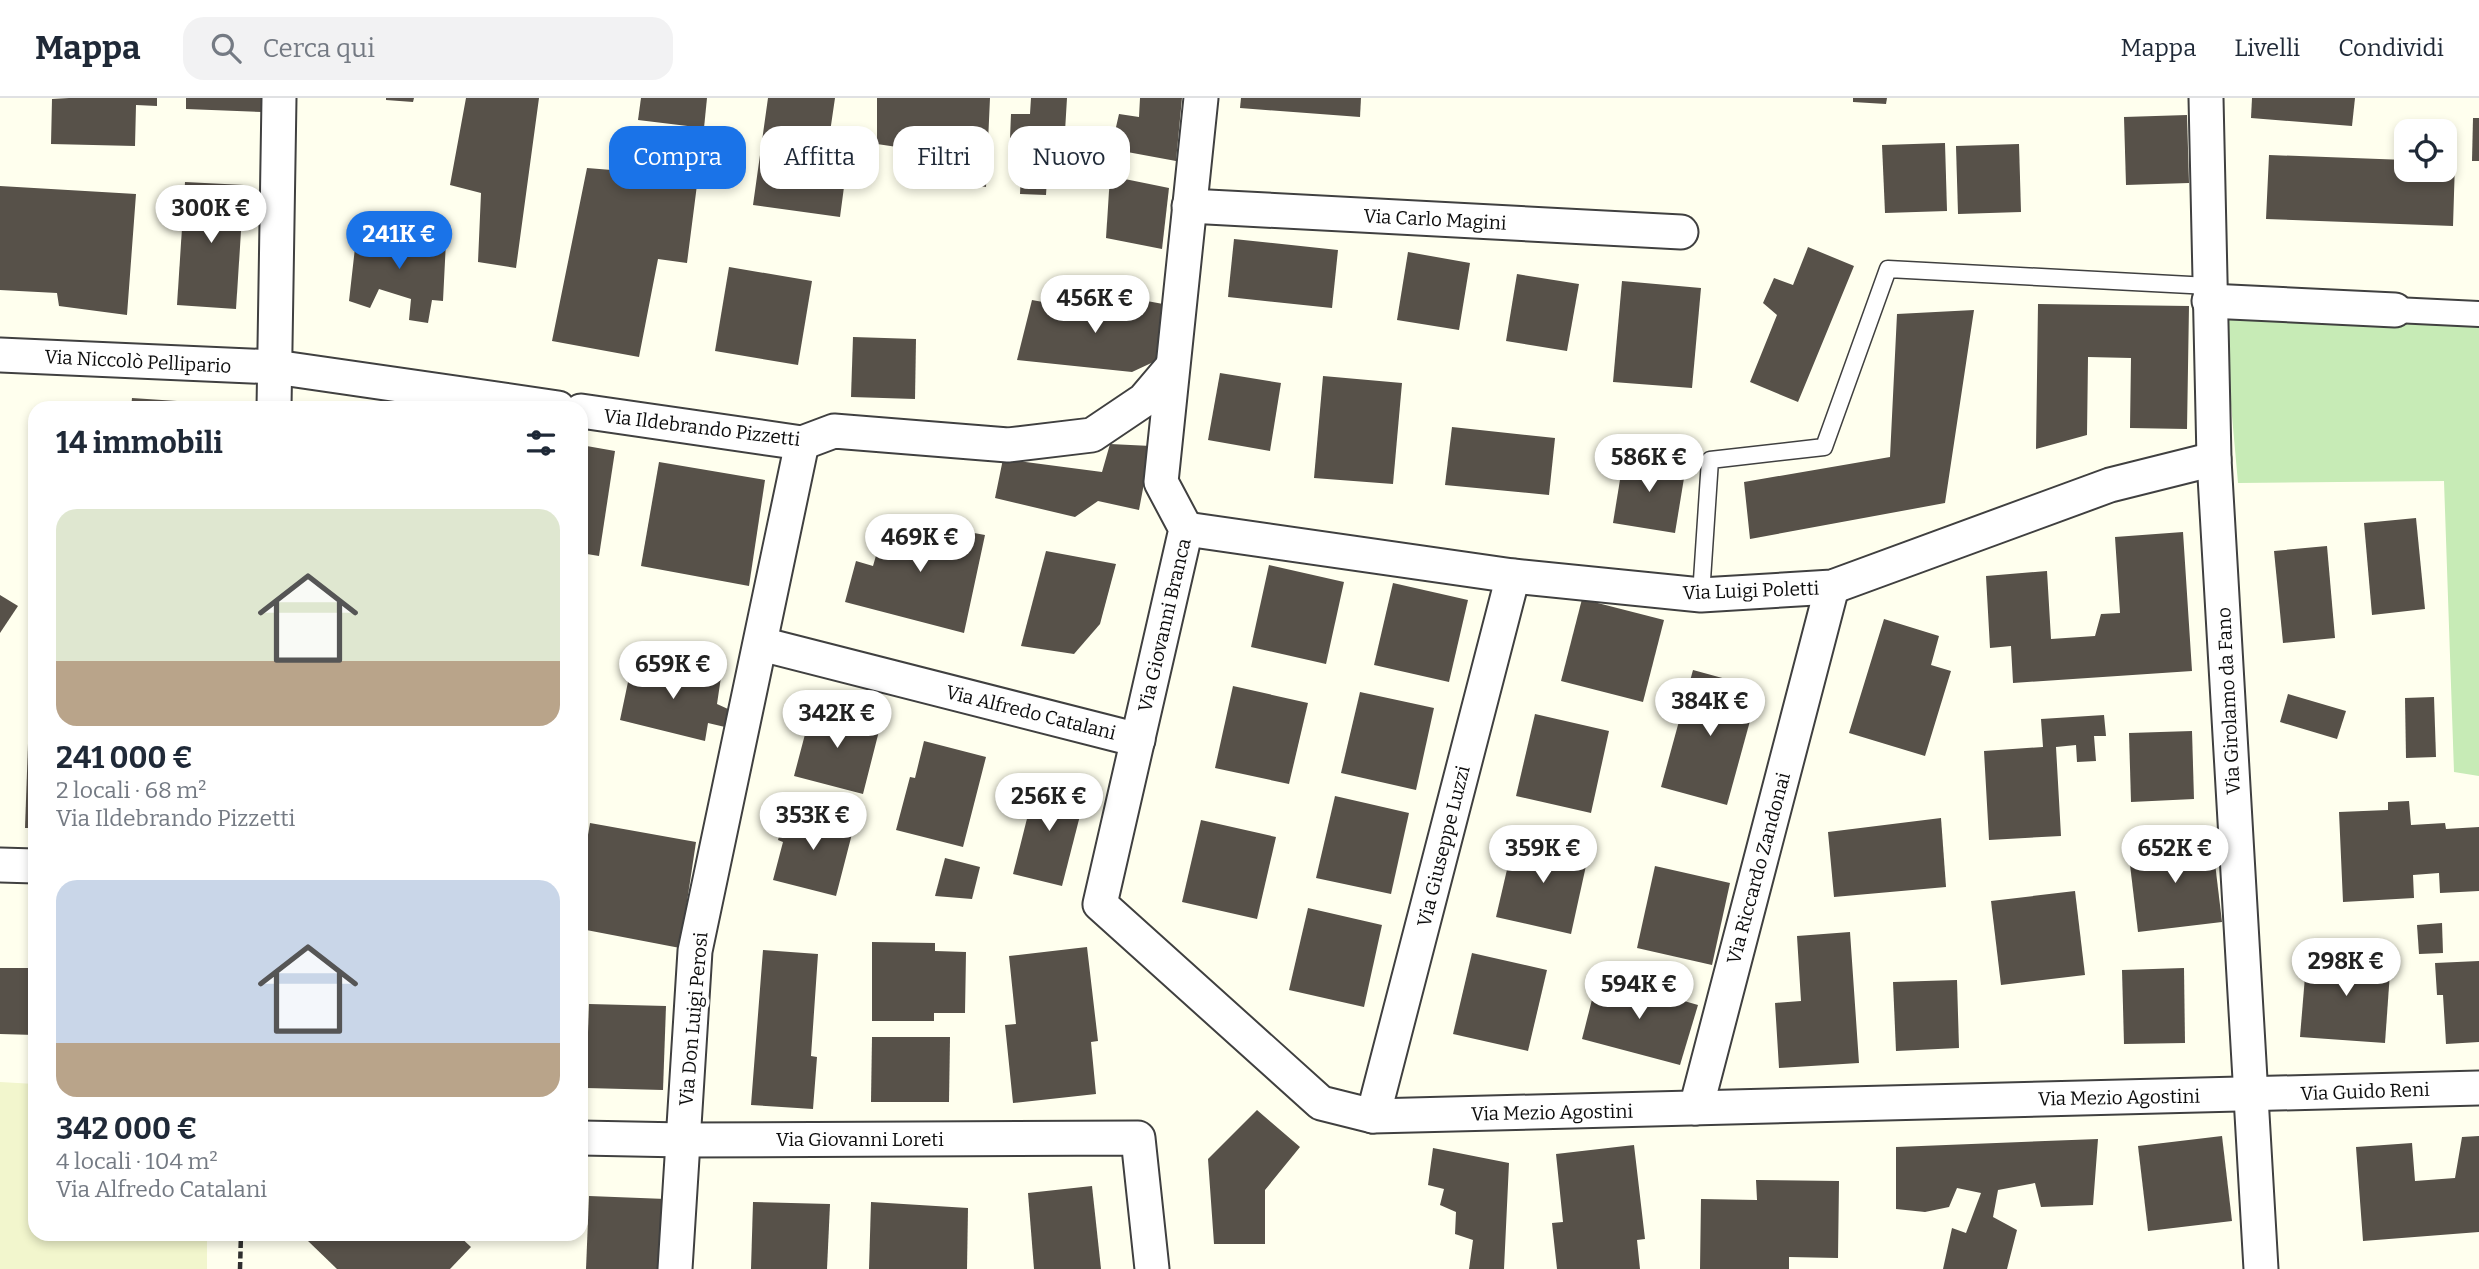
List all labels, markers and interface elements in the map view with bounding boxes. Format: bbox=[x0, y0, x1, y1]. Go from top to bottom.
search box bbox=[183, 17, 673, 80]
text: Mappa bbox=[35, 28, 141, 68]
icon: search bbox=[207, 29, 245, 67]
text: Cerca qui bbox=[263, 33, 375, 64]
text: Mappa bbox=[2120, 34, 2196, 62]
text: Livelli bbox=[2234, 34, 2300, 62]
text: Condividi bbox=[2338, 34, 2444, 62]
map controls bbox=[2394, 119, 2457, 182]
button: locate bbox=[2394, 119, 2457, 182]
chip: Compra bbox=[609, 126, 746, 189]
chip: Affitta bbox=[760, 126, 879, 189]
chip: Filtri bbox=[893, 126, 994, 189]
chip: Nuovo bbox=[1008, 126, 1130, 189]
pin: 300K € bbox=[154, 186, 268, 245]
text: 300K € bbox=[171, 194, 251, 222]
street label: Via Carlo Magini bbox=[1363, 204, 1507, 235]
pin: 241K € bbox=[342, 212, 456, 271]
text: 241K € bbox=[362, 220, 436, 248]
pin: 456K € bbox=[1038, 275, 1152, 335]
text: 456K € bbox=[1057, 284, 1133, 312]
street label: Via Niccolò Pellipario bbox=[44, 345, 232, 378]
street label: Via Ildebrando Pizzetti bbox=[602, 404, 802, 451]
icon: filters bbox=[522, 424, 560, 462]
text: 14 immobili bbox=[56, 425, 223, 461]
pin: 586K € bbox=[1592, 434, 1706, 494]
text: 586K € bbox=[1611, 443, 1687, 471]
pin: 469K € bbox=[863, 514, 977, 574]
text: 469K € bbox=[881, 523, 959, 551]
street label: Via Giovanni Branca bbox=[1133, 535, 1196, 714]
icon: home bbox=[245, 555, 371, 681]
street label: Via Luigi Poletti bbox=[1682, 577, 1820, 604]
street label: Via Girolamo da Fano bbox=[2212, 607, 2245, 795]
pin: 659K € bbox=[616, 642, 730, 701]
text: 659K € bbox=[635, 650, 711, 678]
pin: 384K € bbox=[1653, 678, 1767, 738]
street label: Via Alfredo Catalani bbox=[943, 680, 1119, 745]
text: 384K € bbox=[1671, 687, 1749, 715]
pin: 342K € bbox=[780, 690, 894, 750]
text: 342K € bbox=[799, 699, 875, 727]
text: 241 000 € bbox=[56, 740, 193, 776]
street label: Via Giuseppe Luzzi bbox=[1412, 763, 1475, 929]
street label: Via Riccardo Zandonai bbox=[1722, 770, 1795, 966]
pin: 256K € bbox=[992, 774, 1106, 833]
text: 2 locali · 68 m² bbox=[56, 776, 206, 804]
text: 256K € bbox=[1011, 782, 1087, 810]
pin: 353K € bbox=[756, 792, 870, 852]
text: 353K € bbox=[776, 801, 850, 829]
text: Via Ildebrando Pizzetti bbox=[56, 804, 295, 832]
pin: 359K € bbox=[1486, 826, 1600, 885]
pin: 652K € bbox=[2118, 826, 2232, 885]
text: 359K € bbox=[1505, 834, 1581, 862]
text: 652K € bbox=[2137, 834, 2213, 862]
icon: home bbox=[245, 926, 371, 1052]
street label: Via Don Luigi Perosi bbox=[674, 931, 713, 1107]
pin: 298K € bbox=[2289, 939, 2403, 998]
text: 298K € bbox=[2308, 947, 2384, 975]
pin: 594K € bbox=[1582, 962, 1696, 1021]
text: 594K € bbox=[1601, 970, 1677, 998]
street label: Via Guido Reni bbox=[2300, 1078, 2430, 1105]
street label: Via Mezio Agostini bbox=[2038, 1085, 2201, 1110]
street label: Via Mezio Agostini bbox=[1471, 1100, 1634, 1125]
text: 342 000 € bbox=[56, 1111, 197, 1147]
street label: Via Giovanni Loreti bbox=[776, 1128, 944, 1151]
text: 4 locali · 104 m² bbox=[56, 1147, 218, 1175]
text: Via Alfredo Catalani bbox=[56, 1175, 267, 1203]

